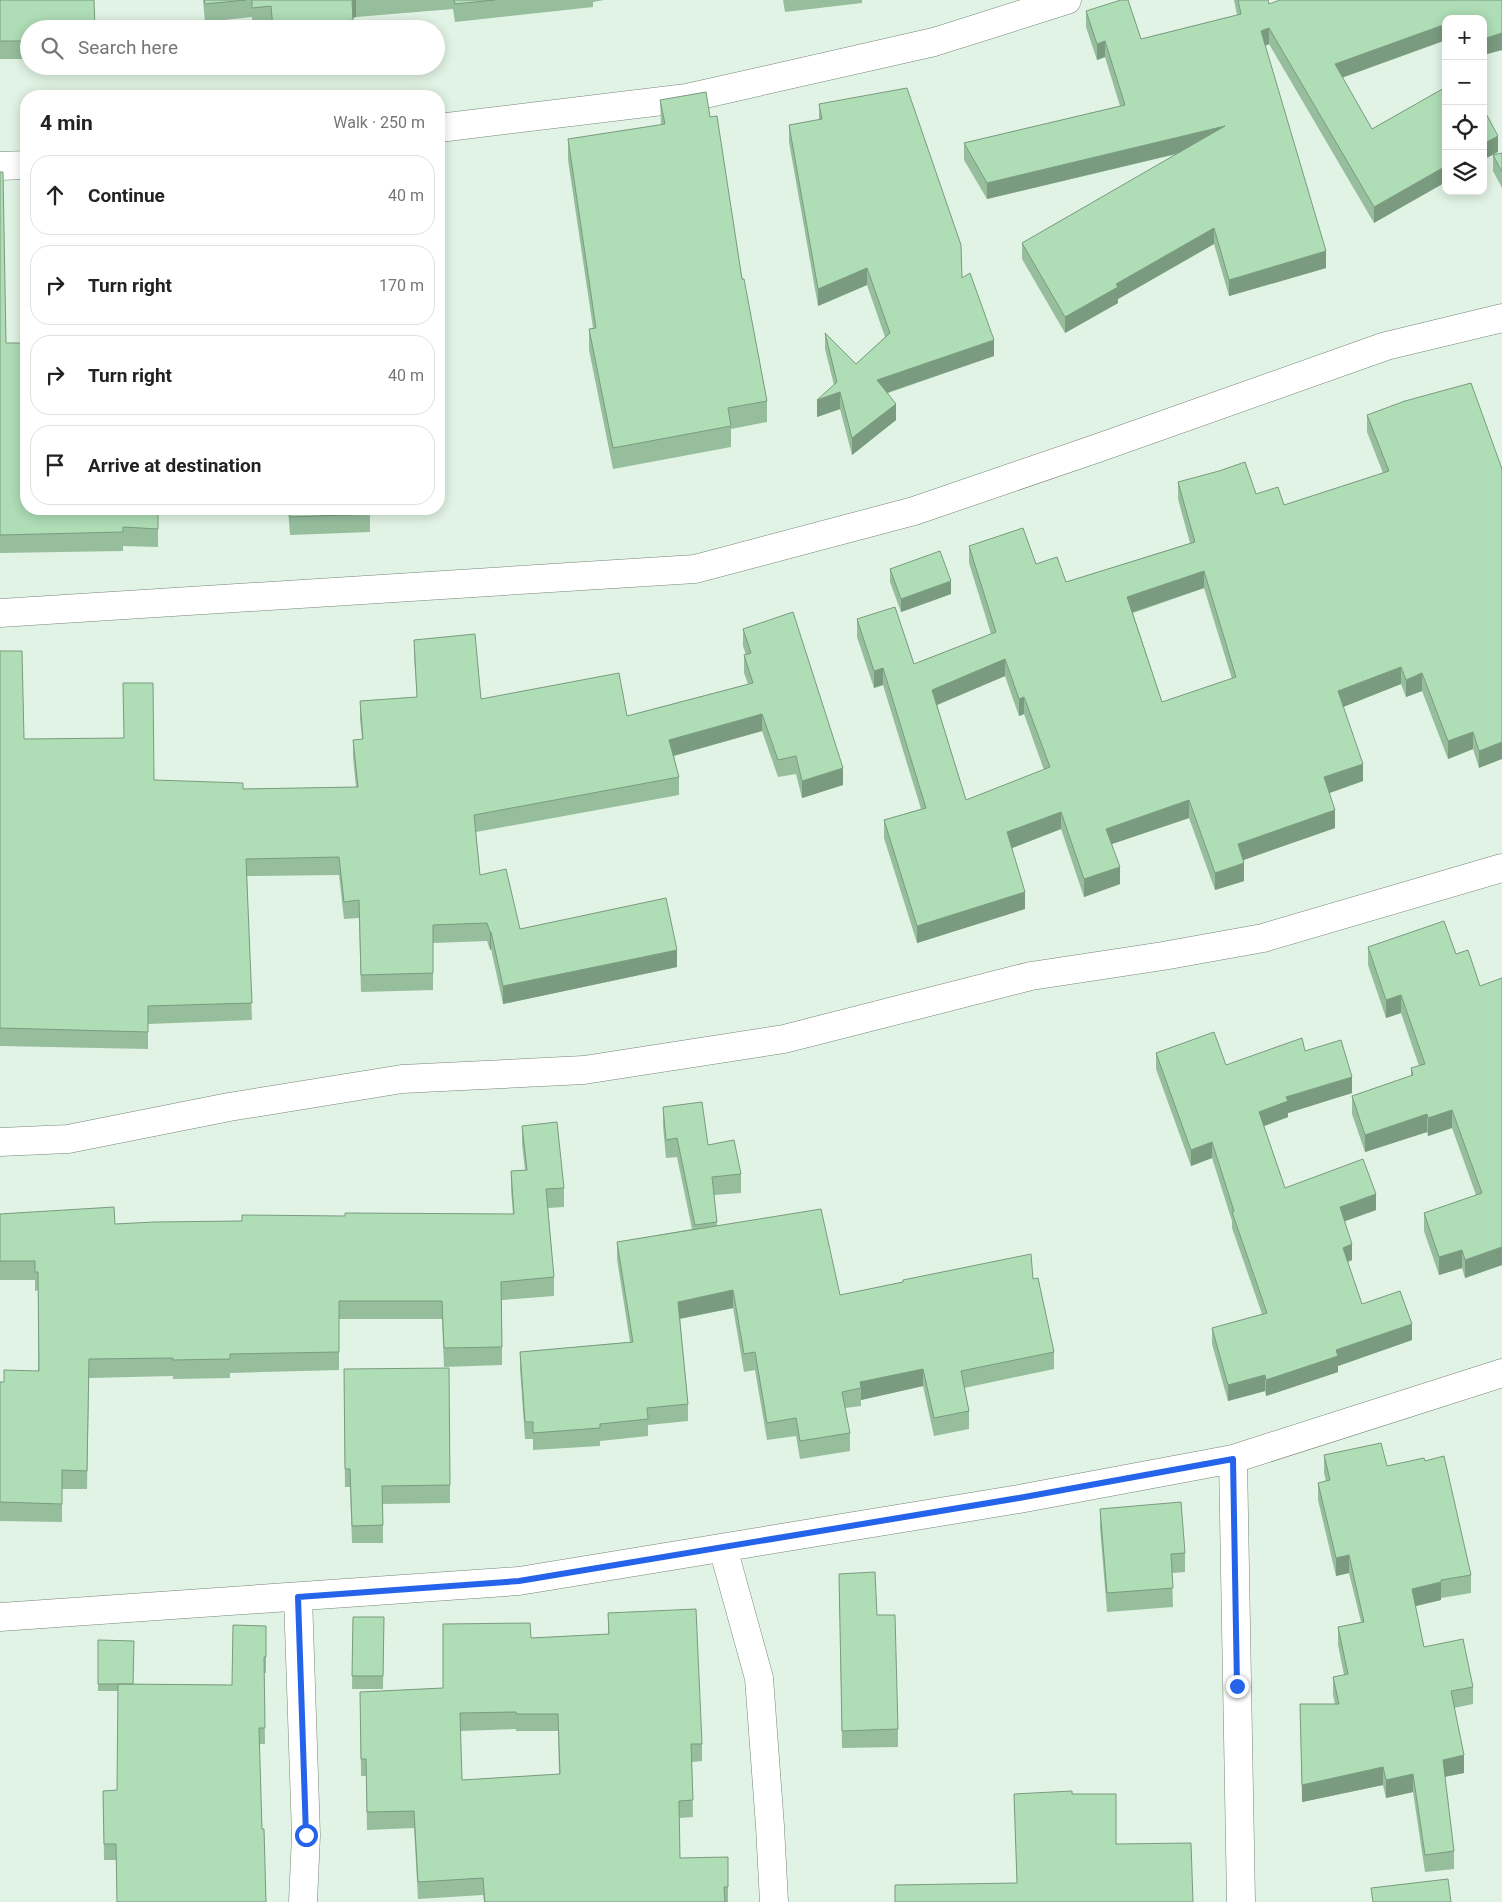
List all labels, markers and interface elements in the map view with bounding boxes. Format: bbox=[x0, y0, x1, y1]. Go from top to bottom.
map controls bbox=[1442, 15, 1487, 195]
button: + bbox=[1442, 15, 1487, 60]
search box bbox=[20, 20, 445, 75]
icon: search bbox=[38, 34, 66, 62]
text: Search here bbox=[78, 36, 178, 59]
button: − bbox=[1442, 60, 1487, 105]
button: locate bbox=[1442, 105, 1487, 150]
text: 4 min bbox=[40, 111, 93, 135]
text: Walk · 250 m bbox=[333, 113, 425, 132]
button: layers bbox=[1442, 150, 1487, 195]
icon: ahead bbox=[41, 181, 69, 209]
text: Continue bbox=[88, 184, 165, 207]
text: 40 m bbox=[388, 186, 424, 205]
icon: right bbox=[41, 271, 69, 299]
text: Turn right bbox=[88, 274, 172, 297]
text: 170 m bbox=[379, 276, 424, 295]
icon: right bbox=[41, 361, 69, 389]
text: Turn right bbox=[88, 364, 172, 387]
text: 40 m bbox=[388, 366, 424, 385]
icon: arrive bbox=[41, 451, 69, 479]
text: Arrive at destination bbox=[88, 454, 261, 477]
route end bbox=[1226, 1675, 1249, 1698]
route start bbox=[295, 1824, 318, 1847]

